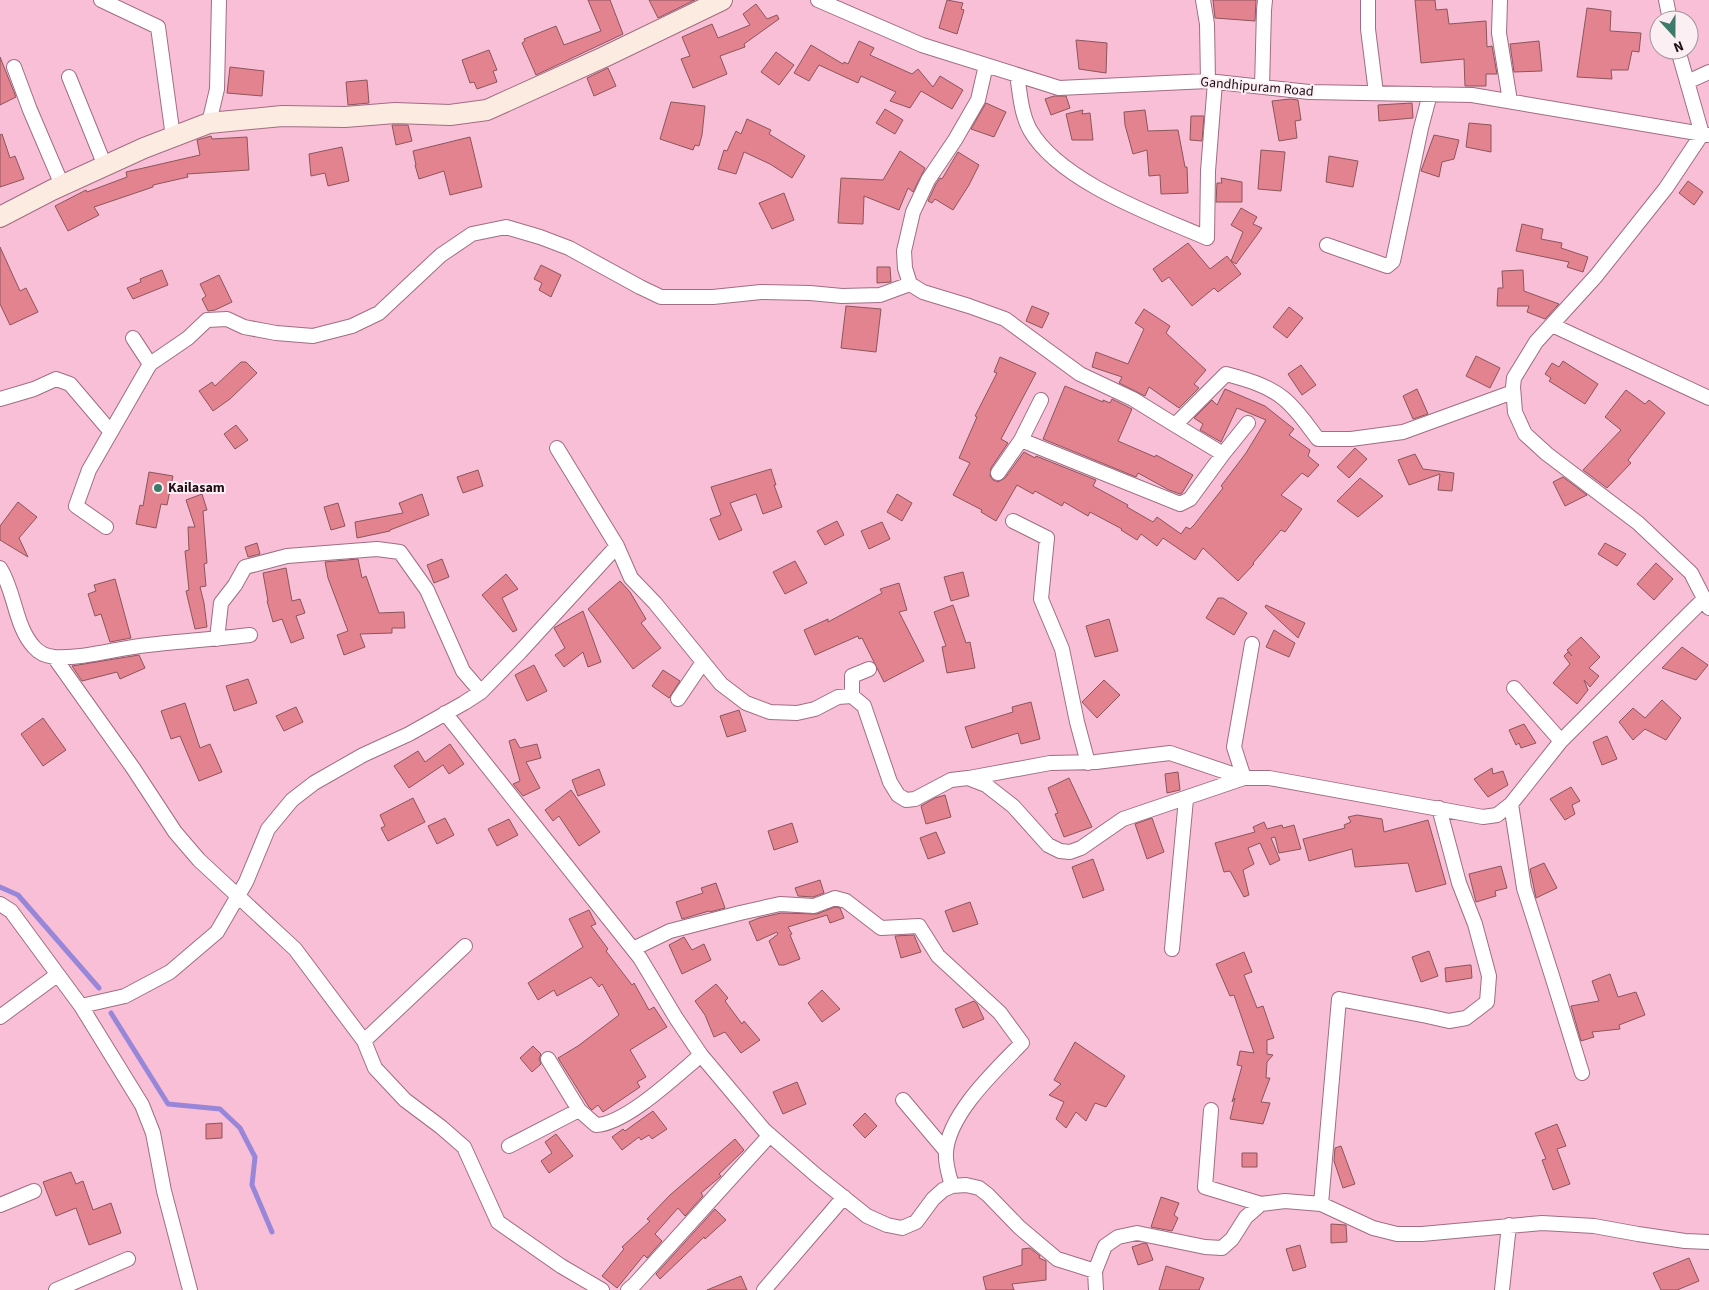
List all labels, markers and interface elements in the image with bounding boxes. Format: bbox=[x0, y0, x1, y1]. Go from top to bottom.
north arrow bbox=[1649, 10, 1699, 60]
text: N bbox=[1670, 35, 1686, 57]
street label: Gandhipuram Road bbox=[1200, 72, 1314, 102]
place label: Kailasam bbox=[168, 478, 225, 498]
marker: Kailasam bbox=[152, 482, 164, 494]

